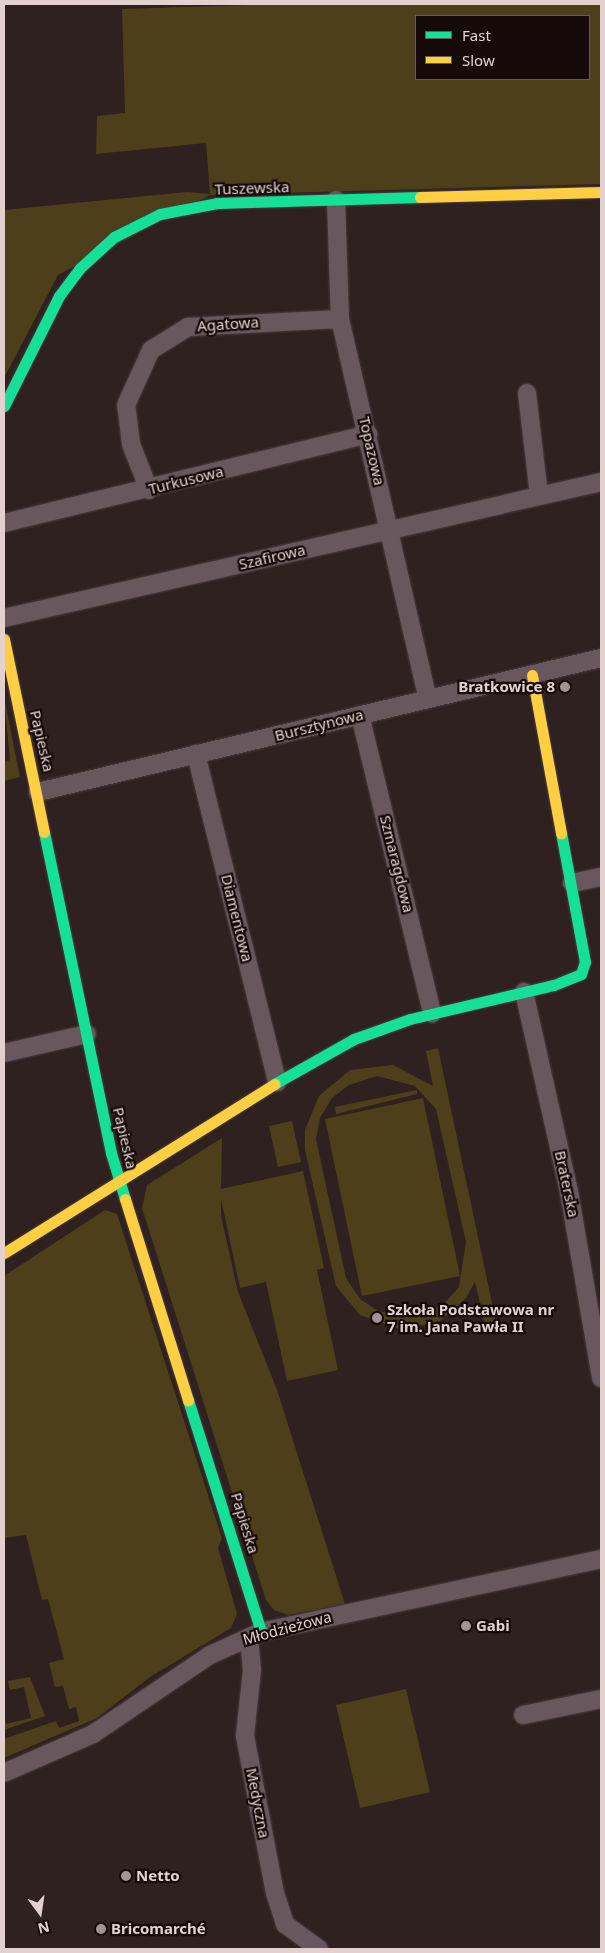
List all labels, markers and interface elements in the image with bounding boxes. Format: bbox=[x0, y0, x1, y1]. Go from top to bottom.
legend bbox=[415, 15, 590, 80]
text: Fast bbox=[462, 25, 491, 45]
text: Slow bbox=[462, 50, 495, 70]
street label: Tuszewska bbox=[214, 178, 290, 198]
street label: Agatowa bbox=[197, 313, 259, 335]
street label: Topazowa bbox=[355, 415, 389, 487]
street label: Turkusowa bbox=[147, 462, 225, 498]
street label: Szafirowa bbox=[237, 541, 307, 573]
place label: Bratkowice 8 bbox=[458, 678, 555, 696]
marker: Bratkowice 8 bbox=[559, 681, 571, 693]
street label: Bursztynowa bbox=[273, 705, 365, 745]
street label: Papieska bbox=[26, 708, 58, 774]
street label: Szmaragdowa bbox=[376, 814, 418, 914]
street label: Diamentowa bbox=[217, 872, 257, 964]
street label: Papieska bbox=[109, 1105, 141, 1171]
street label: Braterska bbox=[551, 1149, 583, 1219]
place label: Szkoła Podstawowa nr 7 im. Jana Pawła II bbox=[387, 1300, 554, 1335]
marker: Szkoła Podstawowa nr 7 im. Jana Pawła II bbox=[371, 1312, 383, 1324]
street label: Papieska bbox=[227, 1490, 263, 1556]
street label: Młodzieżowa bbox=[241, 1608, 333, 1648]
place label: Gabi bbox=[476, 1617, 510, 1635]
marker: Gabi bbox=[460, 1620, 472, 1632]
street label: Medyczna bbox=[242, 1766, 274, 1840]
place label: Netto bbox=[136, 1867, 180, 1885]
marker: Netto bbox=[120, 1870, 132, 1882]
north arrow bbox=[15, 1888, 65, 1938]
text: N bbox=[36, 1917, 52, 1939]
place label: Bricomarché bbox=[111, 1920, 206, 1938]
marker: Bricomarché bbox=[95, 1923, 107, 1935]

